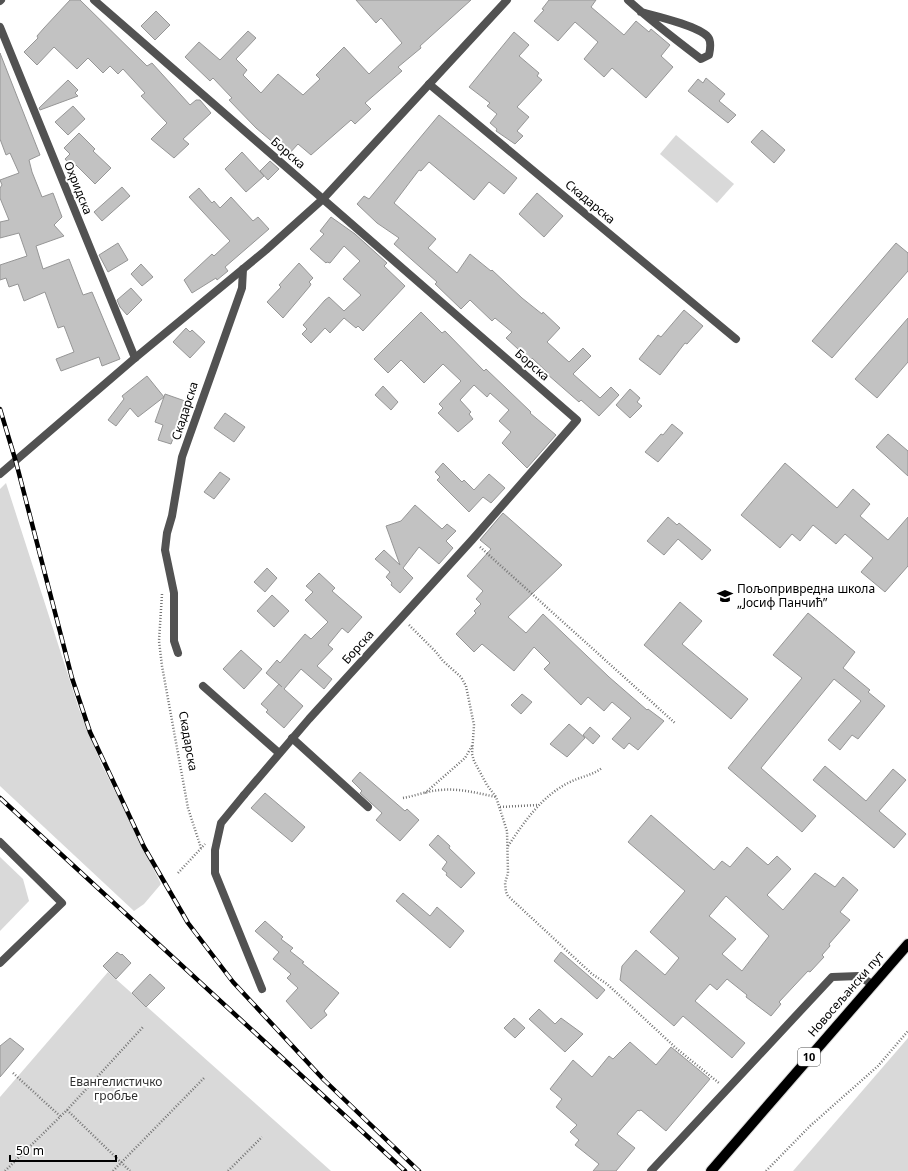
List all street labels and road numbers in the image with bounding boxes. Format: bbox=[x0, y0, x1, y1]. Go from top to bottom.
street label: Борска bbox=[267, 133, 309, 172]
street label: Охридска bbox=[60, 159, 97, 217]
street label: Скадарска bbox=[562, 176, 619, 228]
street label: Борска bbox=[511, 345, 553, 384]
street label: Скадарска bbox=[167, 379, 202, 442]
street label: Борска bbox=[338, 626, 378, 667]
street label: Скадарска bbox=[175, 710, 202, 772]
street label: Новосељански пут bbox=[804, 947, 888, 1040]
road number: 10 bbox=[798, 1048, 820, 1066]

